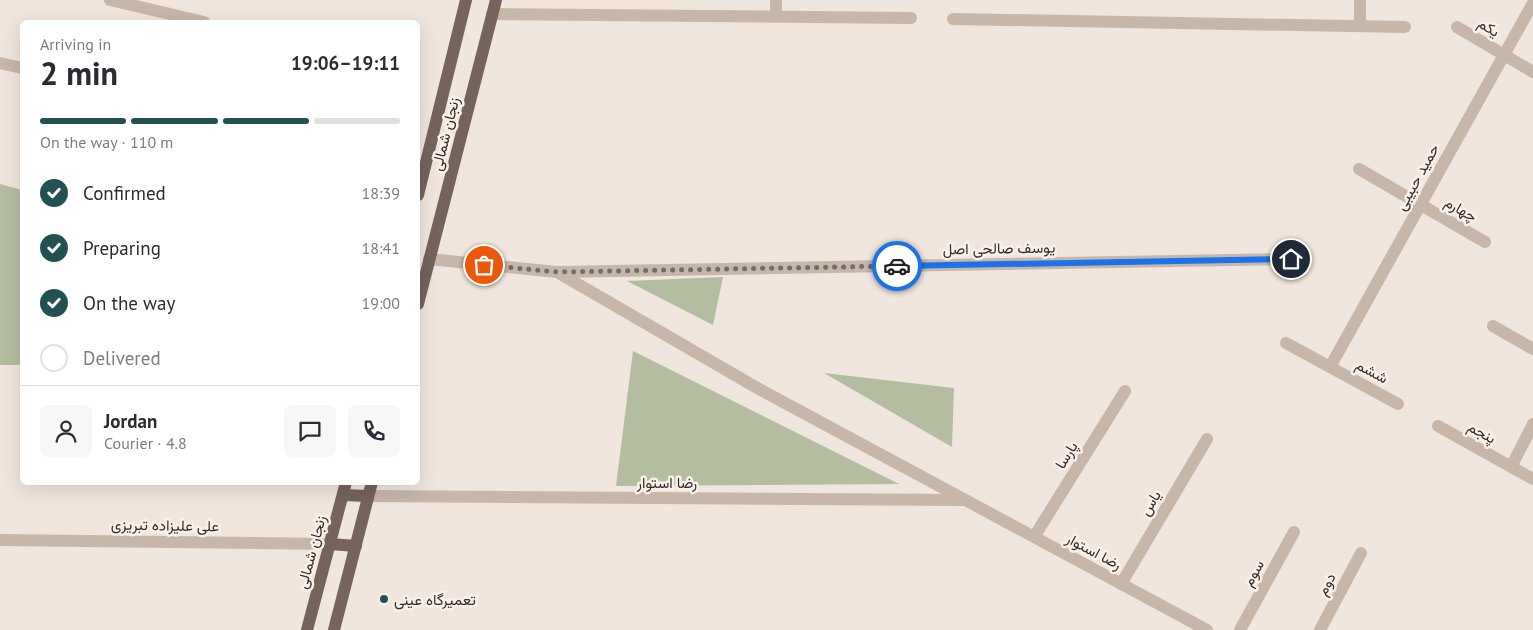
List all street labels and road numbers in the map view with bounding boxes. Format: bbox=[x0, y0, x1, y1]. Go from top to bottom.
street label: یکم bbox=[1474, 13, 1503, 42]
street label: زنجان شمالی bbox=[427, 95, 464, 173]
street label: حمید حبیبی bbox=[1391, 140, 1444, 214]
street label: چهارم bbox=[1441, 192, 1481, 227]
street label: یوسف صالحی اصل bbox=[942, 238, 1056, 259]
street label: ششم bbox=[1352, 355, 1392, 388]
street label: پنجم bbox=[1464, 417, 1499, 448]
street label: پارسا bbox=[1050, 438, 1082, 473]
street label: رضا استوار bbox=[636, 473, 697, 492]
street label: یاس bbox=[1135, 487, 1166, 520]
street label: زنجان شمالی bbox=[292, 513, 331, 591]
street label: علی علیزاده تبریزی bbox=[111, 515, 220, 536]
street label: رضا استوار bbox=[1062, 528, 1125, 574]
street label: سوم bbox=[1238, 556, 1269, 590]
street label: دوم bbox=[1312, 569, 1341, 599]

